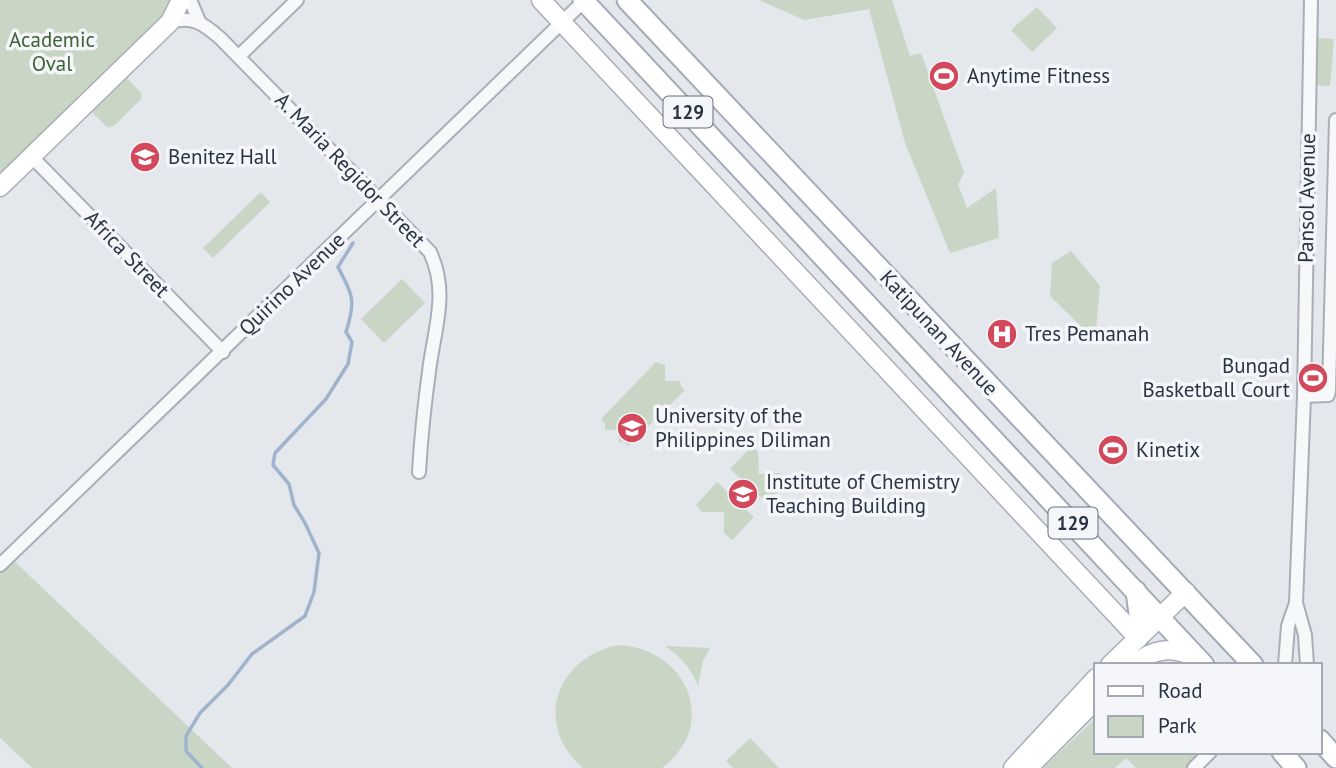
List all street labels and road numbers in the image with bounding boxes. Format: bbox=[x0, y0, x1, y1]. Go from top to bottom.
street label: A. Maria Regidor Street bbox=[269, 87, 431, 253]
road number: 129 bbox=[664, 96, 712, 128]
street label: Pansol Avenue bbox=[1292, 133, 1321, 263]
street label: Africa Street bbox=[79, 204, 176, 303]
street label: Quirino Avenue bbox=[233, 226, 350, 341]
street label: Katipunan Avenue bbox=[874, 264, 1004, 401]
road number: 129 bbox=[1048, 508, 1098, 538]

